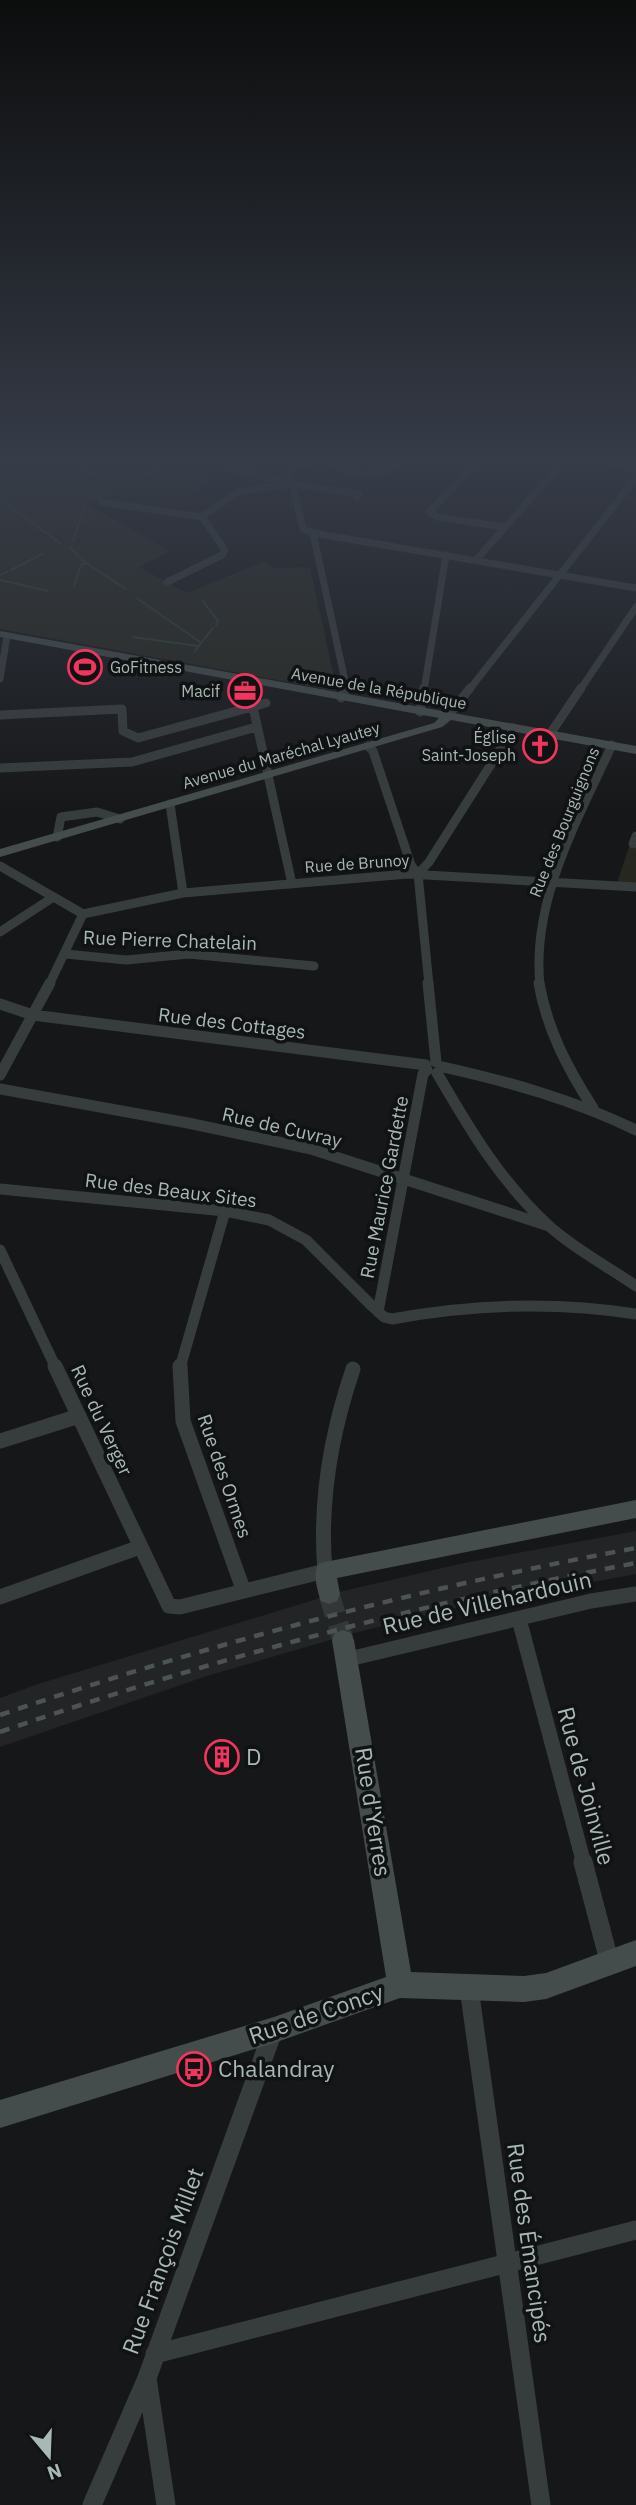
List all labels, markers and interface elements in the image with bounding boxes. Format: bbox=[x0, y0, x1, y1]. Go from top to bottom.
sports icon: GoFitness bbox=[66, 648, 104, 686]
place label: GoFitness bbox=[110, 657, 182, 677]
street label: Avenue de la République bbox=[290, 663, 468, 713]
office icon: Macif bbox=[226, 672, 264, 710]
place label: Macif bbox=[181, 681, 220, 701]
street label: Avenue du Maréchal Lyautey bbox=[180, 717, 382, 793]
place label: Église Saint-Joseph bbox=[422, 726, 516, 765]
church icon: Église Saint-Joseph bbox=[521, 727, 559, 765]
street label: Rue des Bourguignons bbox=[525, 744, 603, 900]
street label: Rue de Brunoy bbox=[304, 849, 410, 877]
street label: Rue Pierre Chatelain bbox=[83, 925, 257, 955]
street label: Rue des Cottages bbox=[157, 1002, 307, 1044]
street label: Rue Maurice Gardette bbox=[355, 1094, 413, 1280]
street label: Rue de Cuvray bbox=[220, 1102, 345, 1153]
street label: Rue des Beaux Sites bbox=[84, 1168, 258, 1212]
street label: Rue du Verger bbox=[66, 1361, 138, 1479]
street label: Rue des Ormes bbox=[193, 1411, 257, 1541]
street label: Rue de Villehardouin bbox=[379, 1563, 594, 1641]
street label: Rue de Joinville bbox=[551, 1703, 622, 1868]
building icon: D bbox=[203, 1738, 241, 1776]
place label: D bbox=[246, 1741, 261, 1771]
street label: Rue d'Yerres bbox=[349, 1745, 399, 1879]
street label: Rue de Concy bbox=[244, 1976, 387, 2050]
bus stop icon: Chalandray bbox=[175, 2050, 213, 2088]
place label: Chalandray bbox=[218, 2053, 335, 2083]
street label: Rue des Émancipés bbox=[501, 2141, 559, 2345]
street label: Rue François Millet bbox=[114, 2163, 210, 2358]
north arrow bbox=[14, 2421, 84, 2491]
text: N bbox=[44, 2458, 65, 2486]

